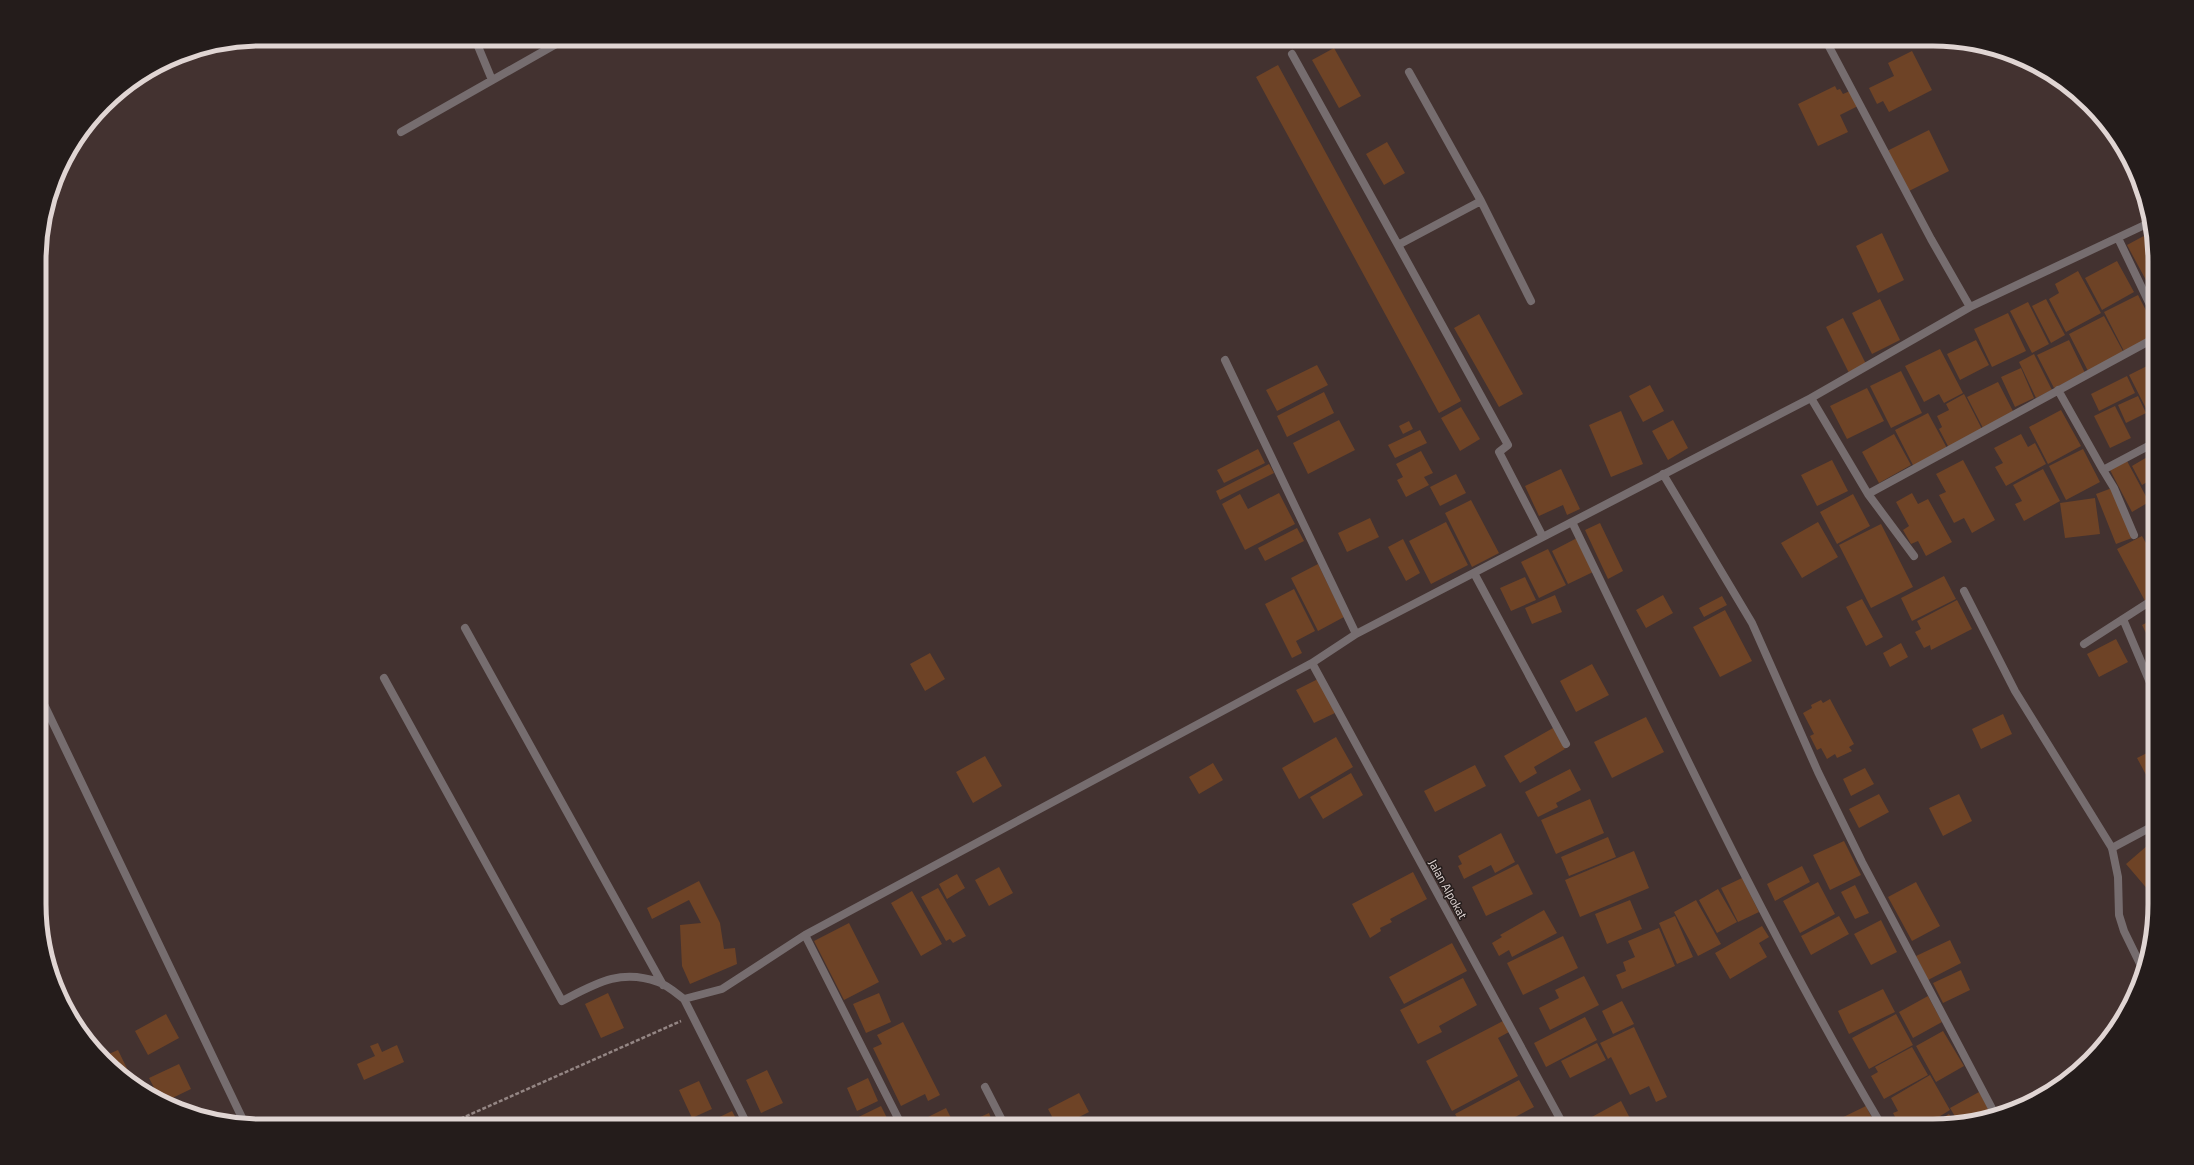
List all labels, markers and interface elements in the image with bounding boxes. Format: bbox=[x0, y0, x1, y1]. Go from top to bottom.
street label: Jalan Alpokat bbox=[1424, 856, 1473, 923]

